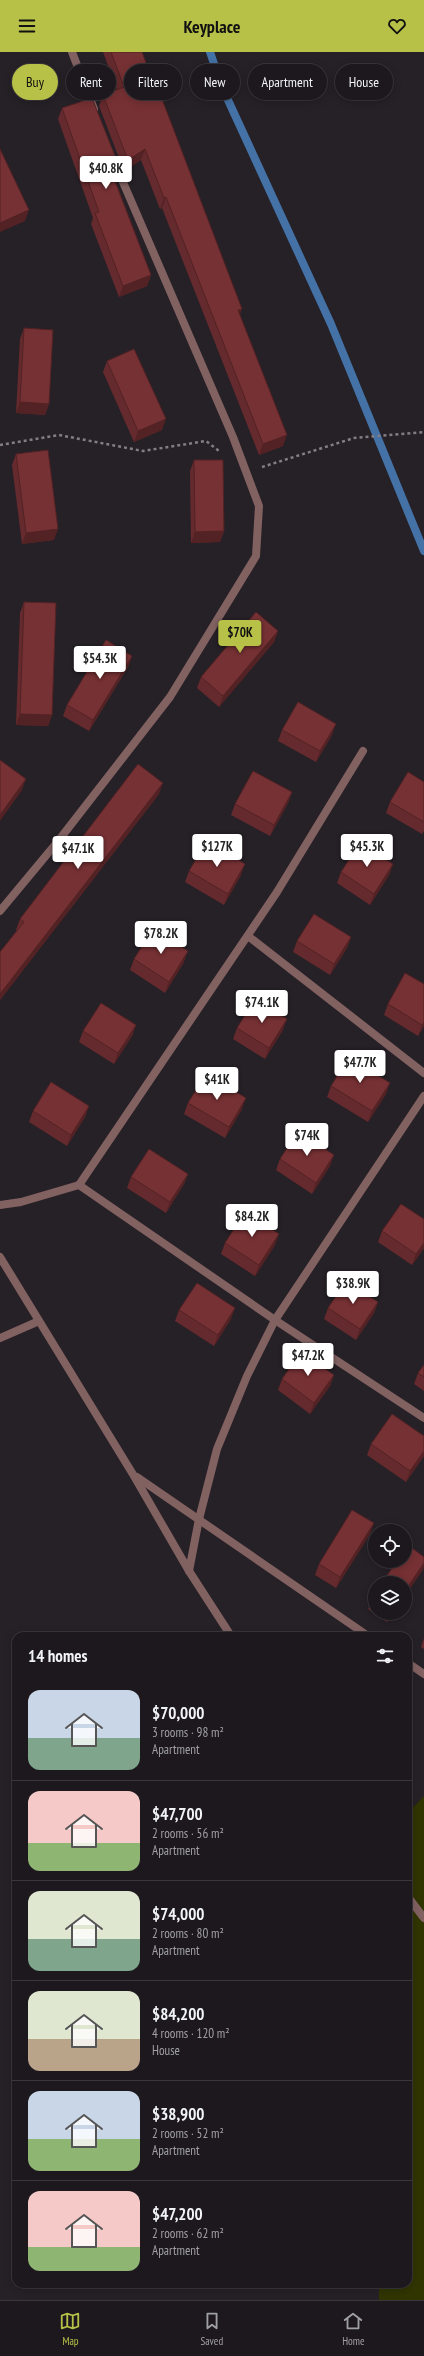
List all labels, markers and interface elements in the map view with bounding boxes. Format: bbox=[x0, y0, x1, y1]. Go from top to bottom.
icon: menu bbox=[16, 15, 38, 37]
text: Keyplace bbox=[184, 15, 240, 38]
icon: heart bbox=[386, 15, 408, 37]
chip: Buy bbox=[12, 64, 58, 100]
chip: Rent bbox=[66, 64, 116, 100]
chip: Filters bbox=[124, 64, 182, 100]
chip: New bbox=[190, 64, 240, 100]
chip: Apartment bbox=[248, 64, 327, 100]
chip: House bbox=[335, 64, 393, 100]
pin: $40.8K bbox=[73, 156, 139, 190]
text: $40.8K bbox=[89, 160, 123, 177]
pin: $70K bbox=[216, 620, 264, 654]
text: $70K bbox=[227, 624, 253, 641]
pin: $54.3K bbox=[67, 646, 133, 680]
text: $54.3K bbox=[83, 650, 117, 667]
pin: $127K bbox=[189, 834, 245, 868]
pin: $45.3K bbox=[334, 834, 400, 868]
pin: $47.1K bbox=[45, 836, 111, 870]
text: $127K bbox=[201, 838, 233, 855]
text: $45.3K bbox=[350, 838, 384, 855]
text: $47.1K bbox=[61, 840, 95, 857]
pin: $78.2K bbox=[128, 921, 194, 955]
text: $78.2K bbox=[144, 925, 178, 942]
pin: $74.1K bbox=[229, 990, 295, 1024]
text: $74.1K bbox=[245, 994, 279, 1011]
pin: $47.7K bbox=[327, 1050, 393, 1084]
text: $47.7K bbox=[343, 1054, 377, 1071]
pin: $41K bbox=[193, 1067, 241, 1101]
text: $41K bbox=[204, 1071, 230, 1088]
pin: $74K bbox=[283, 1123, 331, 1157]
text: $74K bbox=[294, 1127, 320, 1144]
pin: $84.2K bbox=[219, 1204, 285, 1238]
text: $84.2K bbox=[235, 1208, 269, 1225]
pin: $38.9K bbox=[320, 1271, 386, 1305]
text: $38.9K bbox=[336, 1275, 370, 1292]
pin: $47.2K bbox=[275, 1343, 341, 1377]
text: $47.2K bbox=[291, 1347, 325, 1364]
map controls bbox=[368, 1524, 412, 1620]
button: locate bbox=[368, 1524, 412, 1568]
button: layers bbox=[368, 1576, 412, 1620]
text: 14 homes bbox=[28, 1645, 87, 1667]
icon: filters bbox=[374, 1645, 396, 1667]
text: $70,000 bbox=[152, 1702, 204, 1724]
icon: home bbox=[60, 1706, 108, 1754]
text: 3 rooms · 98 m² bbox=[152, 1724, 224, 1741]
text: Apartment bbox=[152, 1741, 200, 1758]
text: $47,700 bbox=[152, 1803, 203, 1825]
icon: home bbox=[60, 1807, 108, 1855]
text: 2 rooms · 56 m² bbox=[152, 1825, 224, 1842]
text: Apartment bbox=[152, 1842, 200, 1859]
text: $74,000 bbox=[152, 1903, 204, 1925]
icon: home bbox=[60, 1907, 108, 1955]
text: 2 rooms · 80 m² bbox=[152, 1925, 224, 1942]
text: Apartment bbox=[152, 1942, 200, 1959]
text: $84,200 bbox=[152, 2003, 204, 2025]
icon: home bbox=[60, 2007, 108, 2055]
text: 4 rooms · 120 m² bbox=[152, 2025, 230, 2042]
text: House bbox=[152, 2042, 180, 2059]
text: $38,900 bbox=[152, 2103, 204, 2125]
icon: home bbox=[60, 2107, 108, 2155]
text: 2 rooms · 52 m² bbox=[152, 2125, 224, 2142]
text: Apartment bbox=[152, 2142, 200, 2159]
text: $47,200 bbox=[152, 2203, 203, 2225]
icon: home bbox=[60, 2207, 108, 2255]
text: 2 rooms · 62 m² bbox=[152, 2225, 224, 2242]
text: Apartment bbox=[152, 2242, 200, 2259]
tab: Map bbox=[59, 2310, 81, 2348]
tab: Saved bbox=[200, 2310, 223, 2348]
tab: Home bbox=[342, 2310, 365, 2348]

